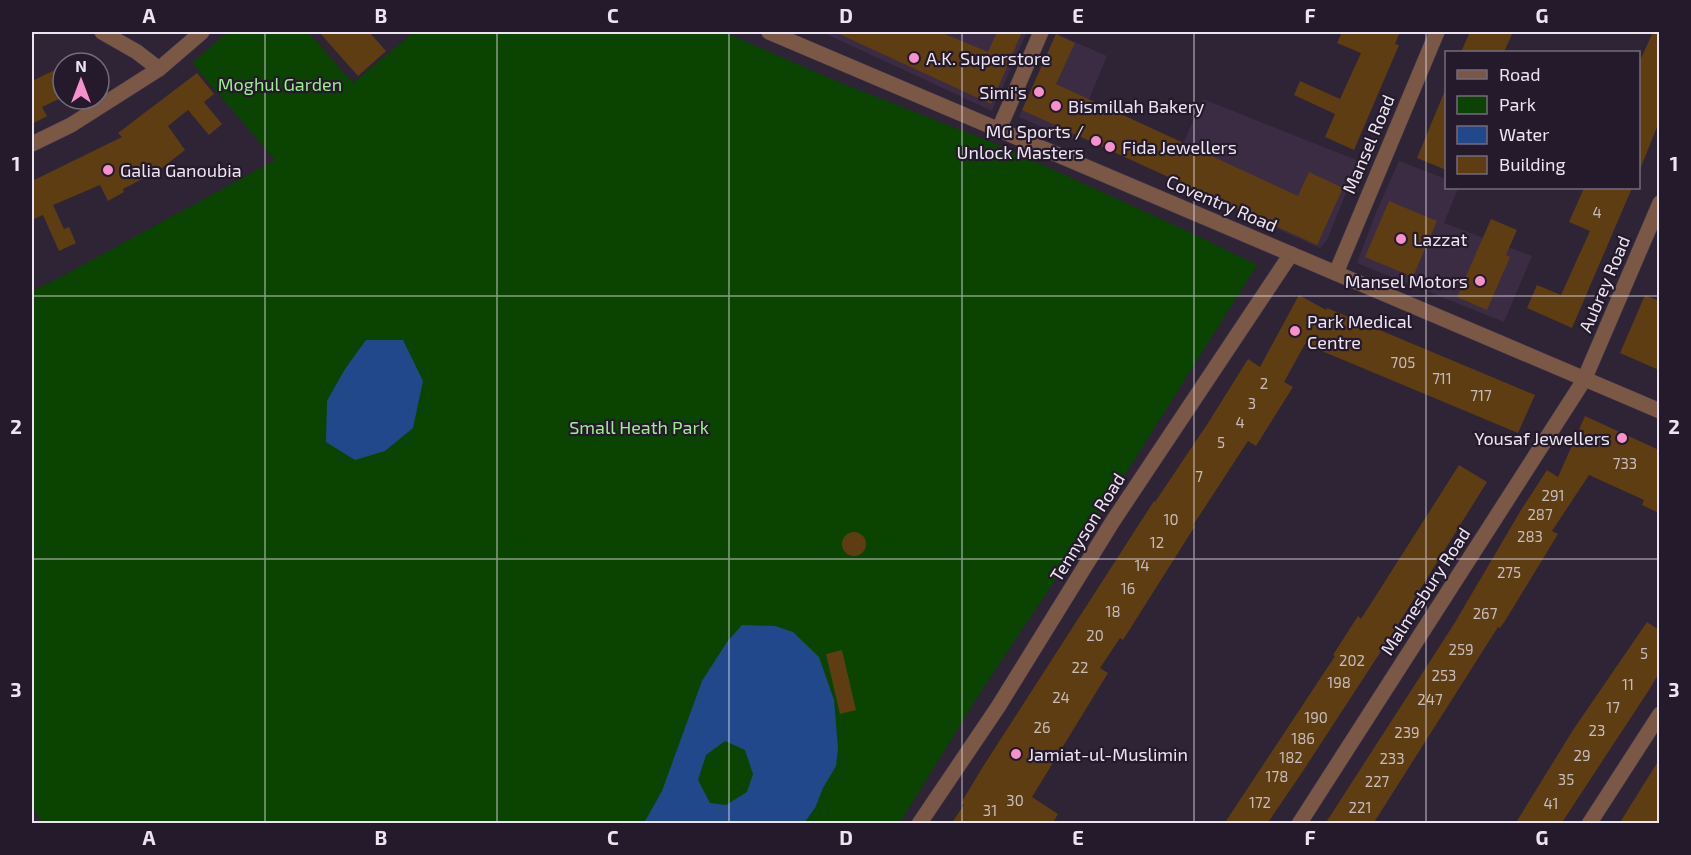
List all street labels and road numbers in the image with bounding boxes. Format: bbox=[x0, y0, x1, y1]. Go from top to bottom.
street label: Mansel Road bbox=[1337, 91, 1399, 197]
street label: Coventry Road bbox=[1163, 170, 1281, 236]
street label: Aubrey Road bbox=[1574, 232, 1634, 336]
street label: Tennyson Road bbox=[1045, 469, 1129, 585]
street label: Malmesbury Road bbox=[1375, 523, 1475, 659]

